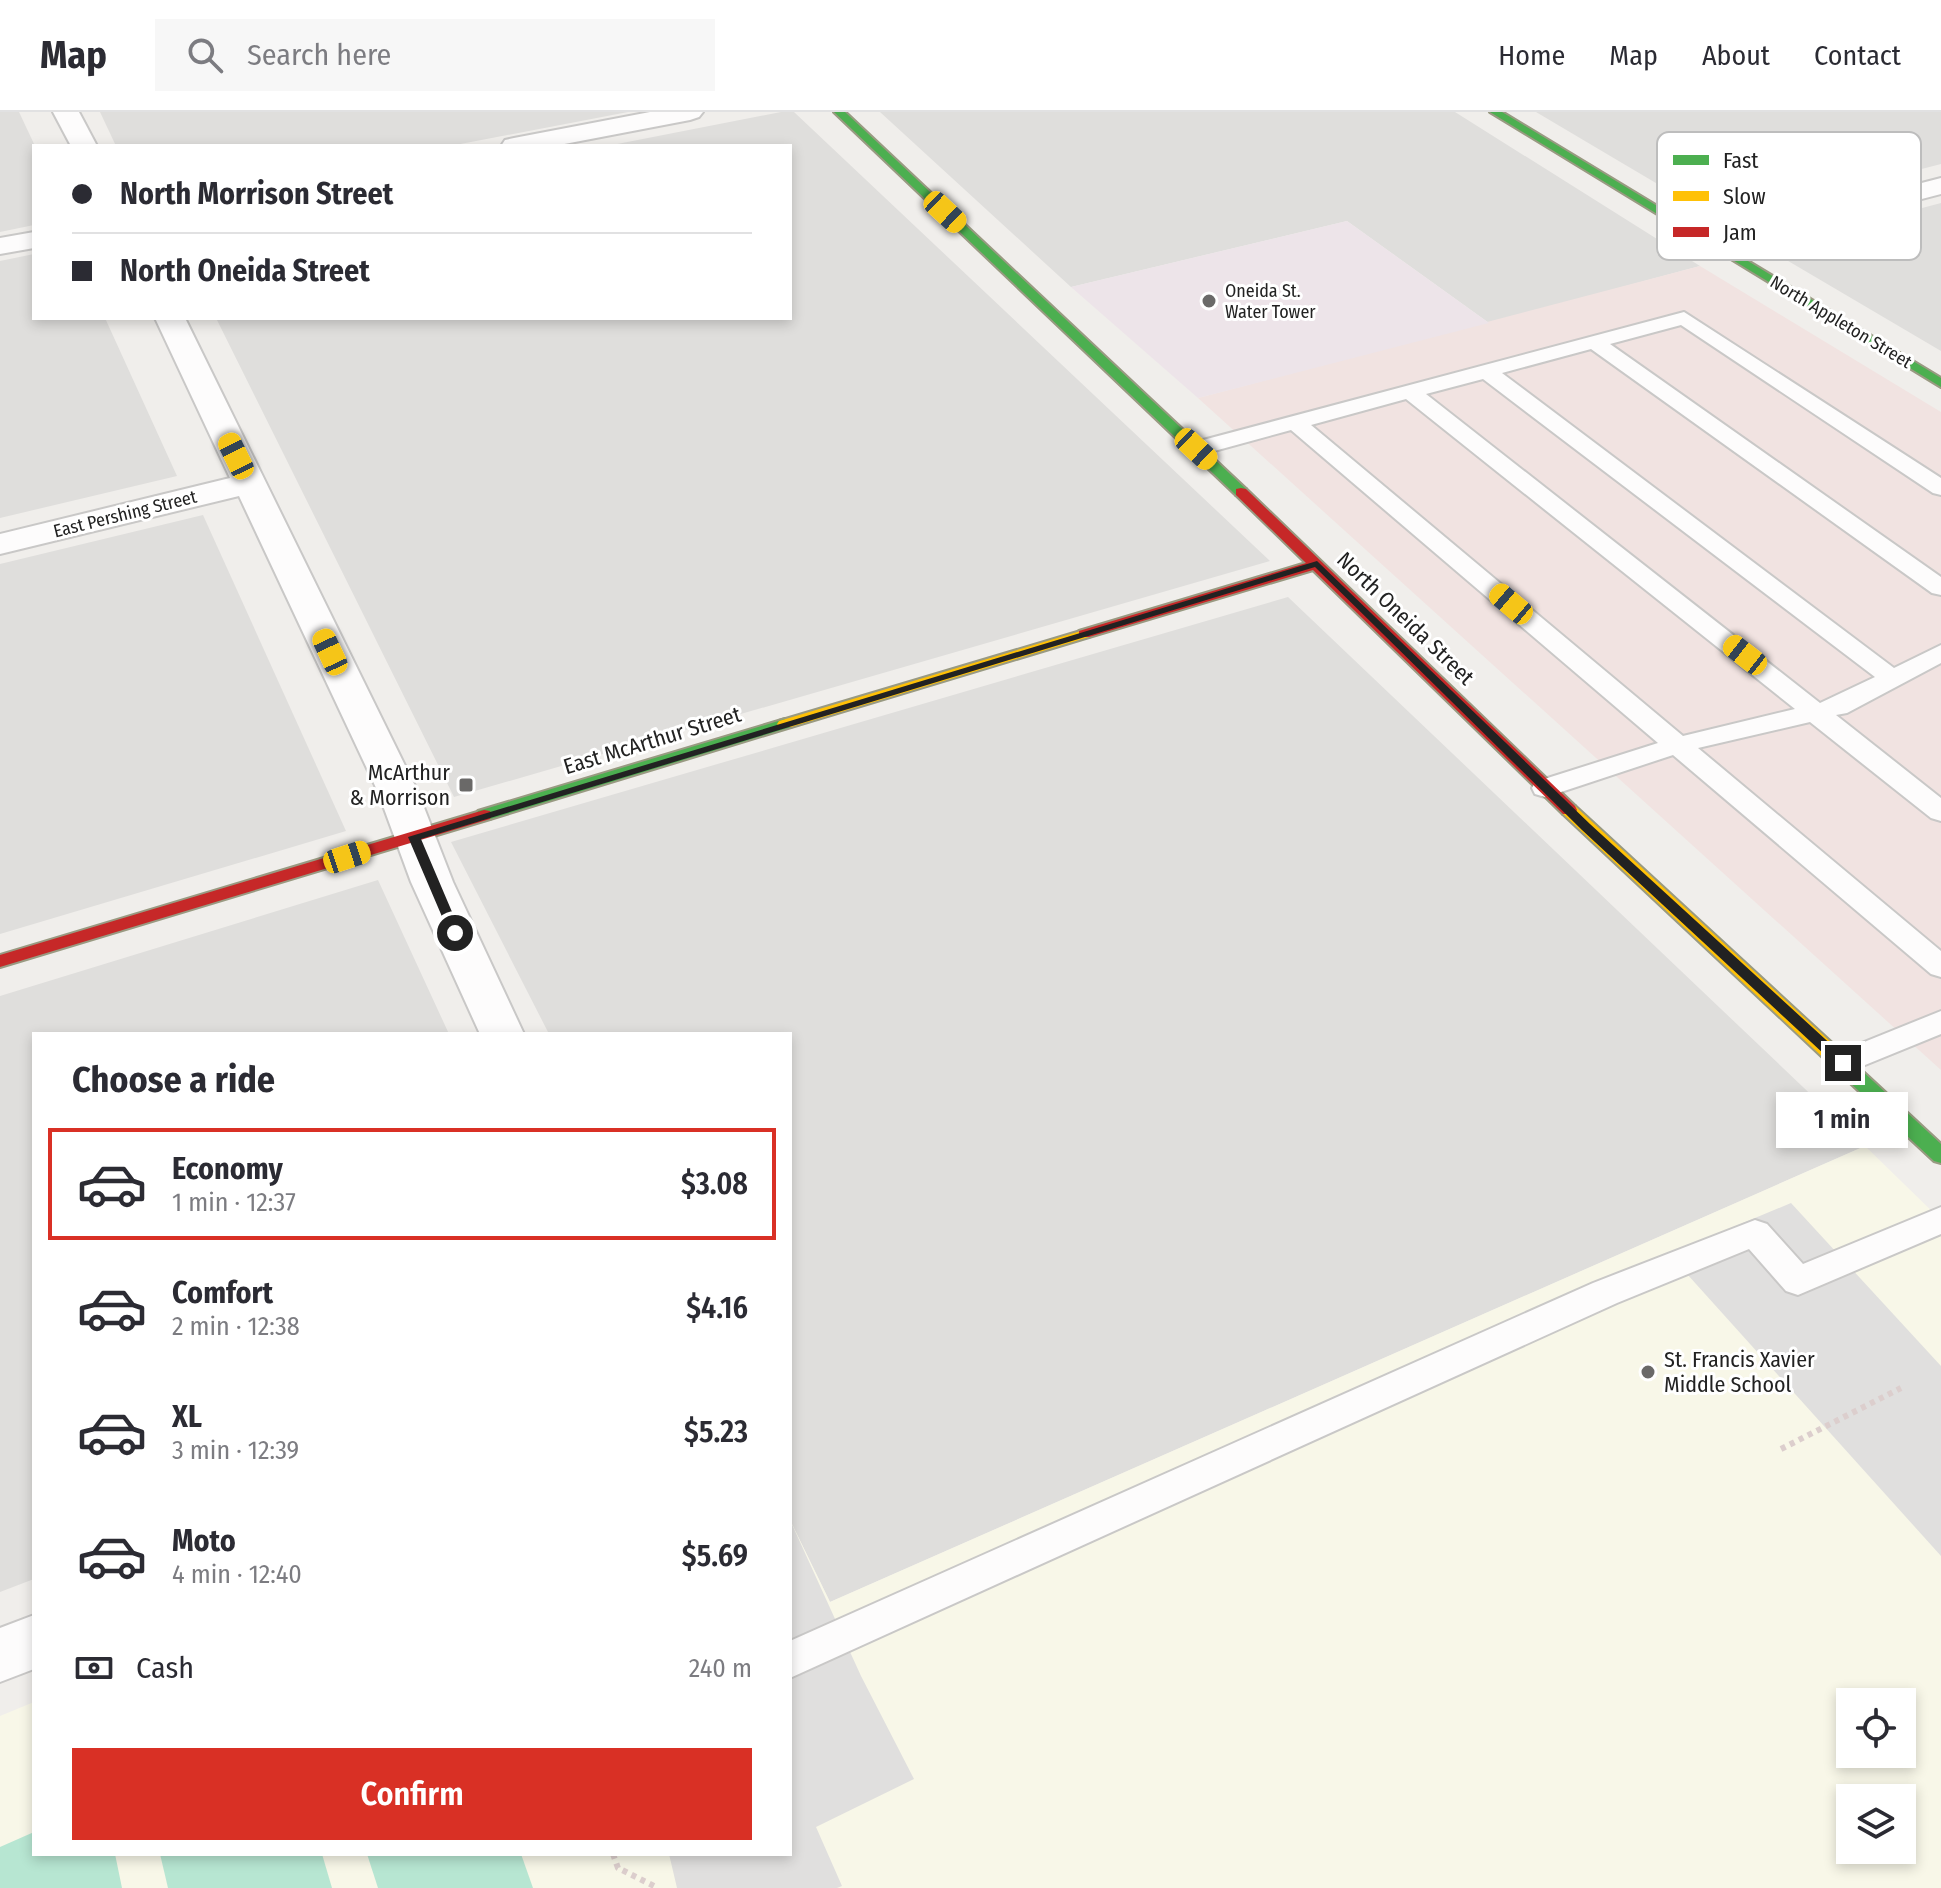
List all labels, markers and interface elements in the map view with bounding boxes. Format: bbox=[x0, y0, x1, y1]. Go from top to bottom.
search box bbox=[155, 19, 715, 91]
text: Map bbox=[40, 32, 107, 78]
icon: search bbox=[183, 33, 227, 77]
text: Search here bbox=[247, 37, 391, 73]
text: Home bbox=[1498, 39, 1565, 72]
text: Map bbox=[1609, 39, 1658, 72]
text: About bbox=[1702, 39, 1770, 72]
text: Contact bbox=[1814, 39, 1901, 72]
legend bbox=[1657, 132, 1921, 260]
text: Fast bbox=[1723, 147, 1759, 174]
text: North Morrison Street bbox=[120, 176, 393, 212]
text: Slow bbox=[1723, 183, 1766, 210]
car bbox=[919, 187, 971, 237]
text: Jam bbox=[1723, 219, 1757, 246]
text: North Oneida Street bbox=[120, 253, 370, 289]
street label: North Appleton Street bbox=[1766, 271, 1916, 373]
place label: Oneida St. Water Tower bbox=[1225, 280, 1316, 323]
marker: Oneida St. Water Tower bbox=[1200, 292, 1218, 310]
car bbox=[1170, 424, 1222, 474]
car bbox=[215, 429, 257, 483]
street label: East Pershing Street bbox=[51, 486, 199, 542]
street label: North Oneida Street bbox=[1331, 546, 1480, 691]
car bbox=[1485, 579, 1537, 629]
car bbox=[309, 625, 351, 679]
car bbox=[1719, 631, 1771, 679]
street label: East McArthur Street bbox=[560, 700, 745, 780]
place label: McArthur & Morrison bbox=[350, 759, 450, 811]
marker: McArthur & Morrison bbox=[457, 776, 475, 794]
car bbox=[320, 838, 374, 876]
route start bbox=[437, 915, 473, 951]
route end bbox=[1825, 1045, 1861, 1081]
text: Choose a ride bbox=[72, 1058, 275, 1102]
callout: 1 min bbox=[1777, 1091, 1909, 1147]
text: 1 min bbox=[1814, 1104, 1870, 1135]
icon: car bbox=[76, 1148, 148, 1220]
text: Economy bbox=[172, 1151, 283, 1187]
text: $3.08 bbox=[681, 1166, 748, 1202]
text: 1 min · 12:37 bbox=[172, 1187, 296, 1218]
icon: car bbox=[76, 1272, 148, 1344]
text: Comfort bbox=[172, 1275, 273, 1311]
text: $4.16 bbox=[686, 1290, 748, 1326]
text: 2 min · 12:38 bbox=[172, 1311, 300, 1342]
place label: St. Francis Xavier Middle School bbox=[1664, 1346, 1815, 1398]
marker: St. Francis Xavier Middle School bbox=[1639, 1363, 1657, 1381]
icon: car bbox=[76, 1396, 148, 1468]
text: XL bbox=[172, 1399, 202, 1435]
text: $5.23 bbox=[684, 1414, 748, 1450]
text: 3 min · 12:39 bbox=[172, 1435, 299, 1466]
icon: car bbox=[76, 1520, 148, 1592]
text: Moto bbox=[172, 1523, 236, 1559]
text: $5.69 bbox=[682, 1538, 748, 1574]
text: 4 min · 12:40 bbox=[172, 1559, 302, 1590]
icon: cash bbox=[72, 1646, 116, 1690]
text: Cash bbox=[136, 1650, 194, 1686]
text: 240 m bbox=[689, 1653, 752, 1684]
map controls bbox=[1836, 1688, 1916, 1864]
button: locate bbox=[1836, 1688, 1916, 1768]
button: Confirm bbox=[72, 1748, 752, 1840]
button: layers bbox=[1836, 1784, 1916, 1864]

